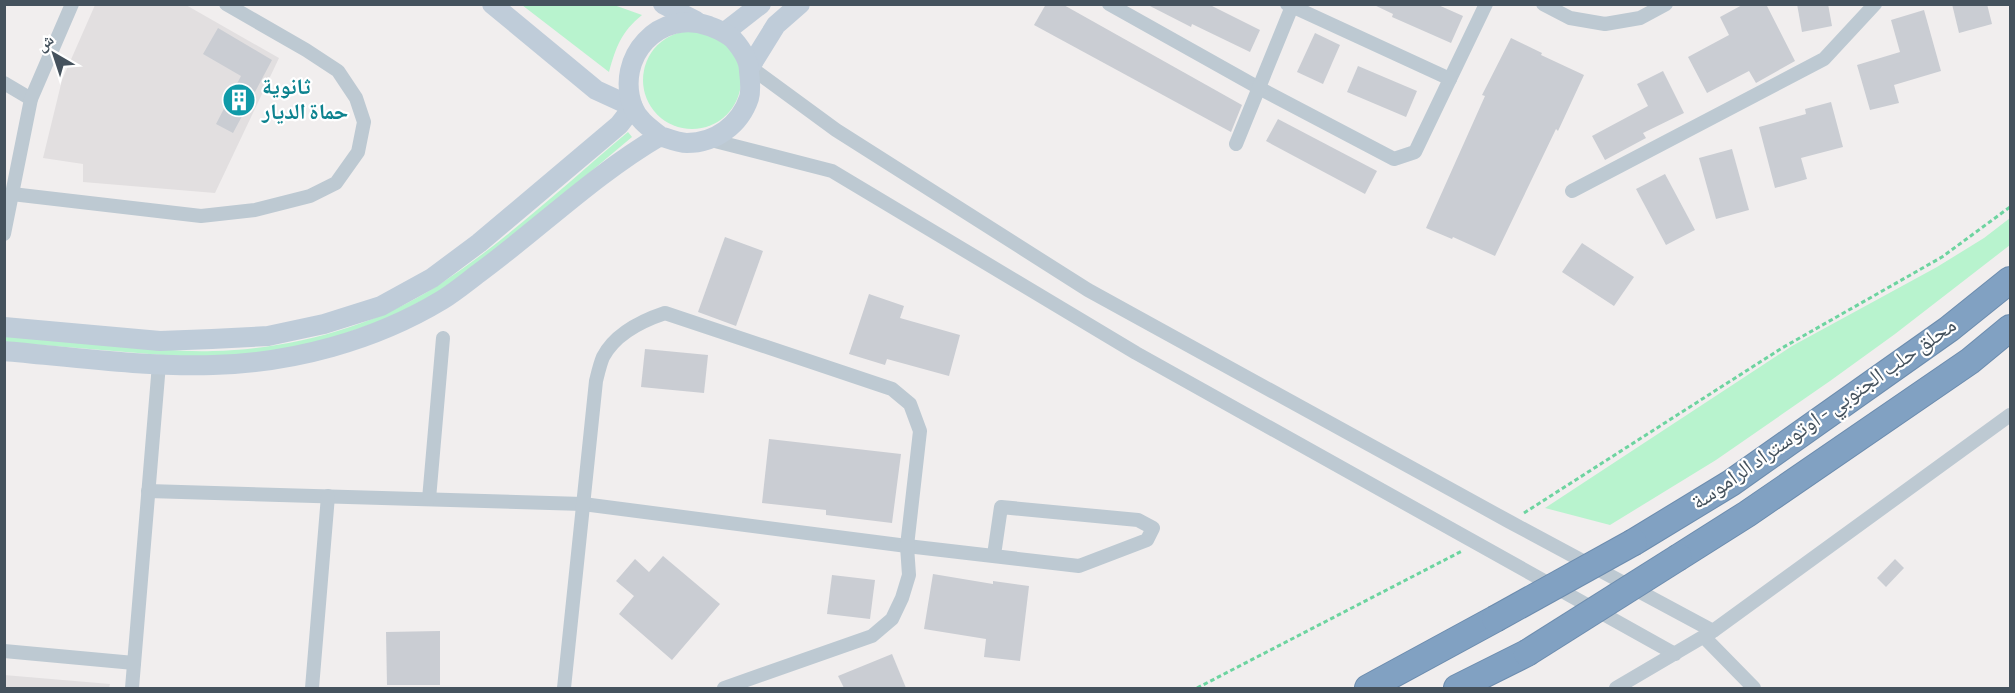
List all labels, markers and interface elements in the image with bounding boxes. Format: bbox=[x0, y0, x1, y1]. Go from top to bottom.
north arrow bbox=[24, 24, 84, 84]
text: ش bbox=[33, 31, 58, 56]
place label: ثانوية حماة الديار bbox=[261, 74, 348, 126]
building icon: ثانوية حماة الديار bbox=[221, 82, 257, 118]
street label: محلق حلب الجنوبي - اوتوستراد الراموسة bbox=[1686, 312, 1963, 518]

